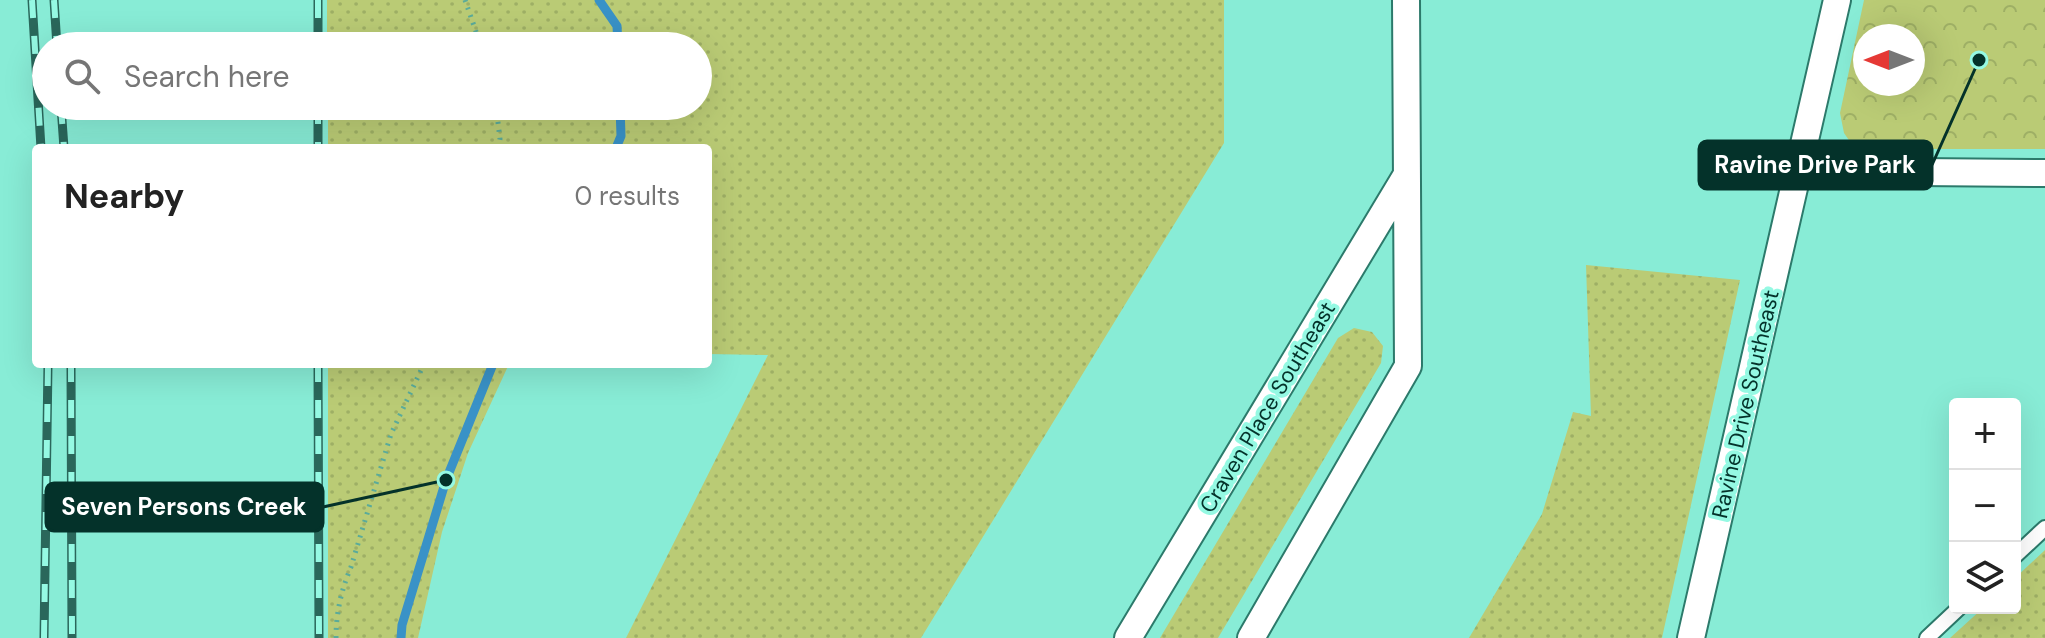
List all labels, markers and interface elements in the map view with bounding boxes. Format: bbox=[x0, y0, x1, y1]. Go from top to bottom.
north arrow bbox=[1853, 24, 1925, 96]
search box bbox=[32, 32, 712, 120]
icon: search bbox=[60, 54, 104, 98]
text: Search here bbox=[124, 57, 290, 96]
callout: Ravine Drive Park bbox=[1699, 141, 1932, 189]
text: Ravine Drive Park bbox=[1714, 149, 1916, 180]
text: Nearby bbox=[64, 174, 184, 219]
text: 0 results bbox=[574, 179, 680, 213]
street label: Ravine Drive Southeast bbox=[1705, 287, 1786, 521]
street label: Craven Place Southeast bbox=[1193, 296, 1342, 518]
map controls bbox=[1949, 398, 2021, 614]
button: + bbox=[1949, 398, 2021, 470]
button: − bbox=[1949, 470, 2021, 542]
callout: Seven Persons Creek bbox=[46, 483, 323, 531]
text: Seven Persons Creek bbox=[61, 491, 307, 522]
button: layers bbox=[1949, 542, 2021, 614]

